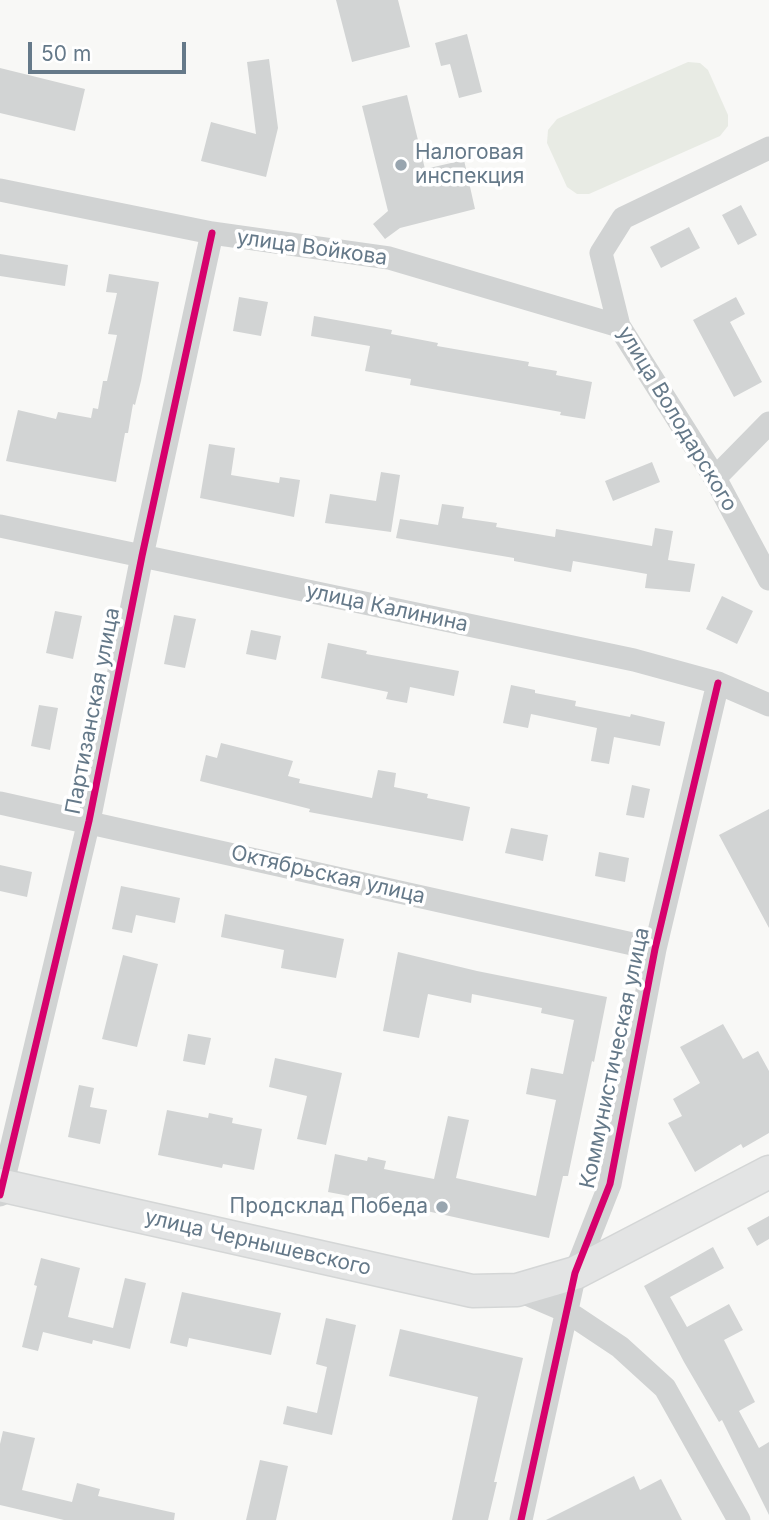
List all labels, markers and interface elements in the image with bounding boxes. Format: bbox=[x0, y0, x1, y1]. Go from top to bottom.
scale bar bbox=[32, 28, 189, 72]
text: 50 m bbox=[41, 41, 91, 66]
place label: Налоговая инспекция bbox=[415, 140, 524, 190]
marker: Налоговая инспекция bbox=[393, 157, 409, 173]
street label: улица Войкова bbox=[235, 225, 389, 271]
street label: улица Володарского bbox=[612, 322, 742, 516]
street label: улица Калинина bbox=[304, 579, 470, 637]
street label: Партизанская улица bbox=[61, 606, 125, 816]
street label: Октябрьская улица bbox=[229, 840, 427, 910]
street label: Коммунистическая улица bbox=[575, 925, 655, 1191]
place label: Продсклад Победа bbox=[230, 1194, 428, 1220]
marker: Продсклад Победа bbox=[434, 1199, 450, 1215]
street label: улица Чернышевского bbox=[142, 1205, 374, 1281]

